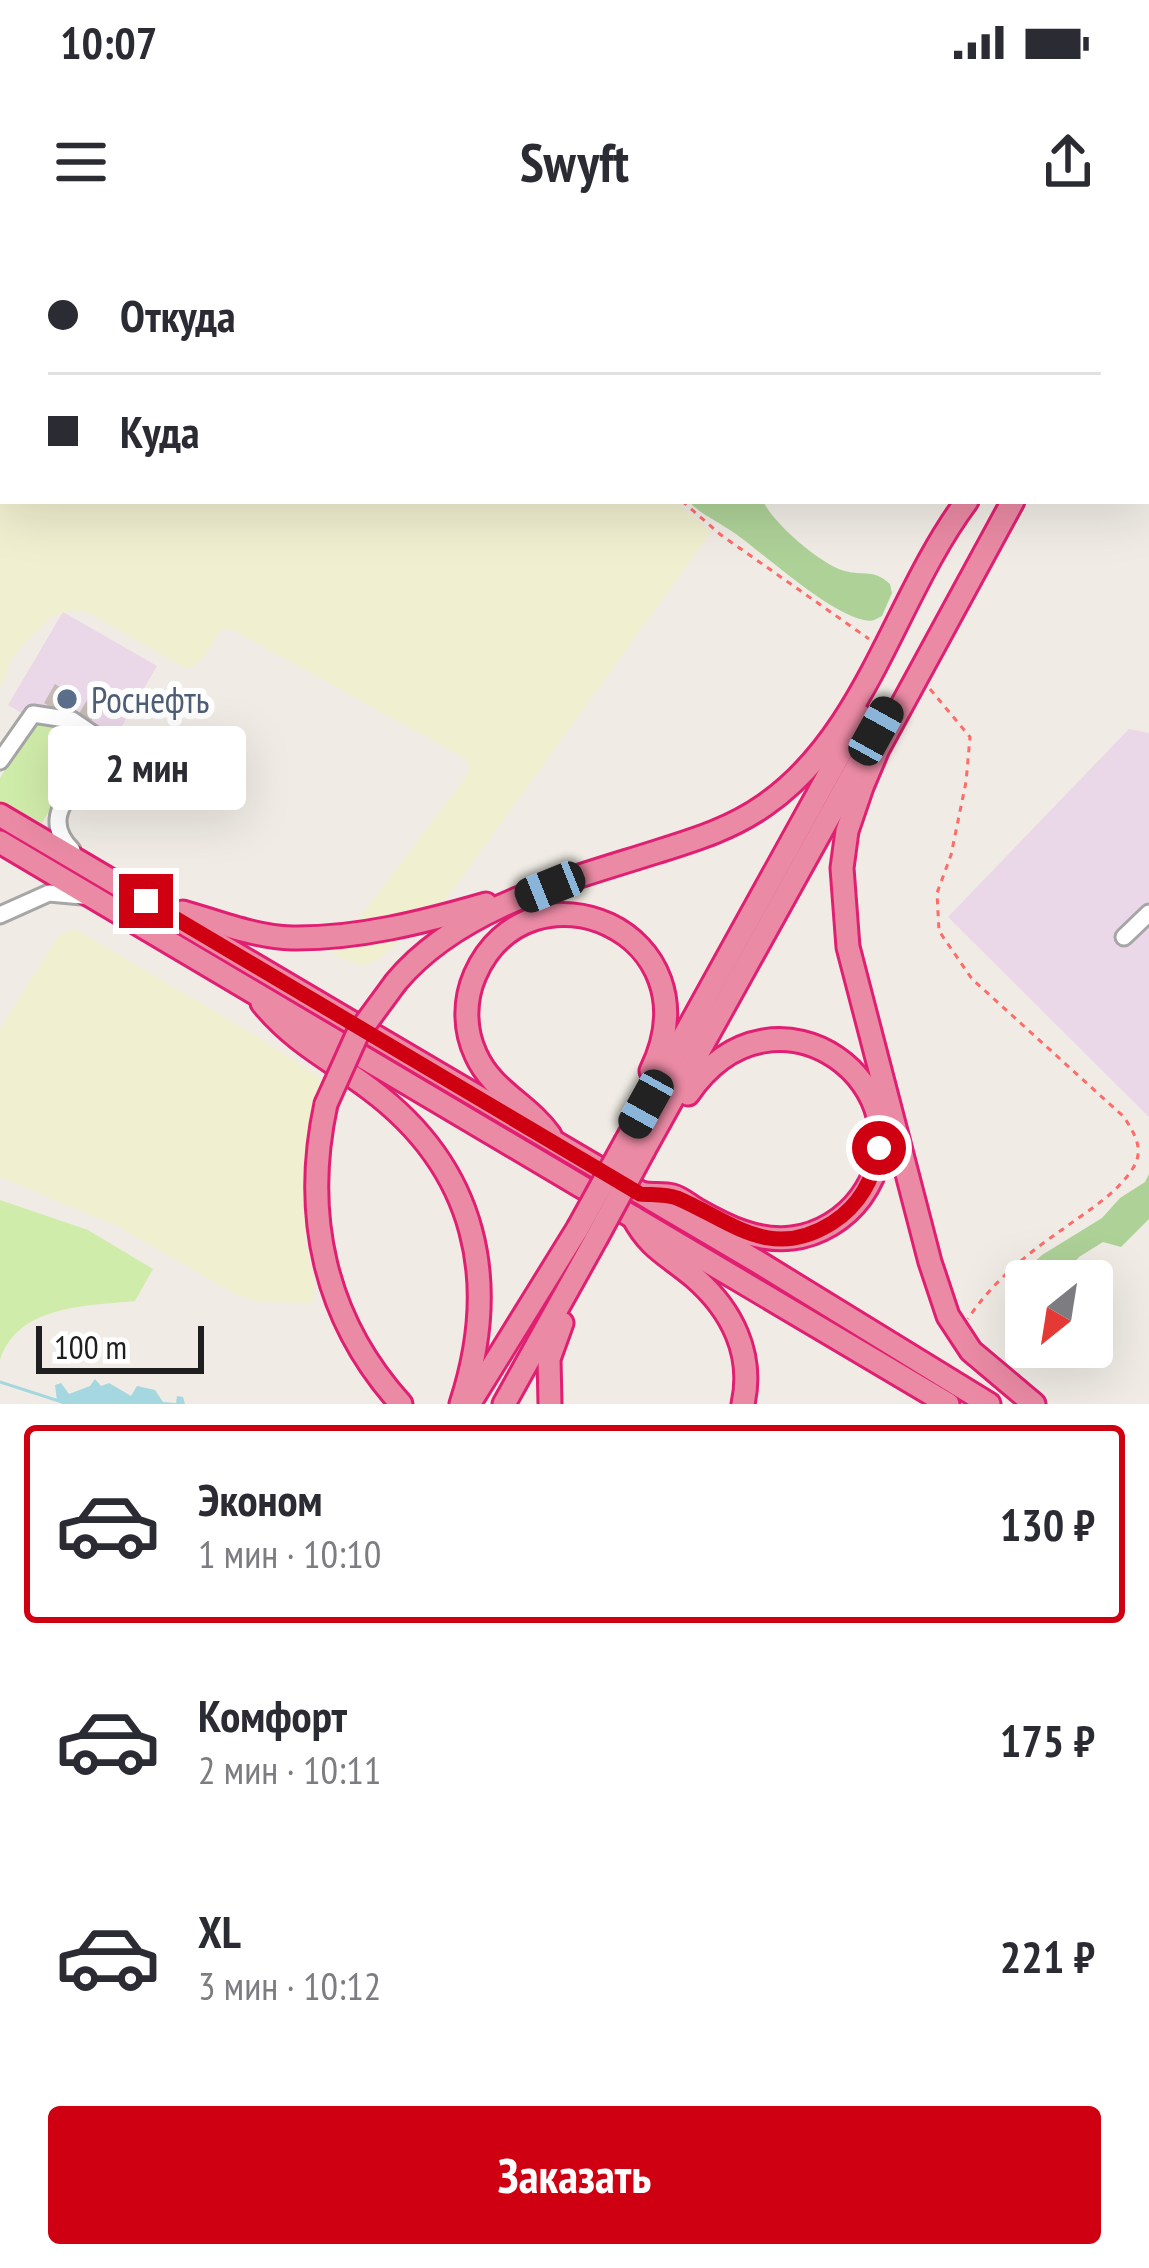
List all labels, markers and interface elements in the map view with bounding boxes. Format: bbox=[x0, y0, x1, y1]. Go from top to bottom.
text: 10:07 bbox=[60, 13, 157, 71]
text: Swyft bbox=[520, 127, 629, 197]
icon: menu bbox=[48, 129, 114, 195]
icon: share bbox=[1035, 129, 1101, 195]
text: Откуда bbox=[120, 286, 236, 344]
text: Куда bbox=[120, 402, 199, 460]
place label: Роснефть bbox=[91, 676, 209, 723]
marker: Роснефть bbox=[54, 686, 80, 712]
car bbox=[843, 691, 909, 771]
callout: 2 мин bbox=[47, 727, 245, 811]
text: 2 мин bbox=[105, 742, 189, 793]
car bbox=[510, 857, 590, 917]
route end bbox=[119, 874, 173, 928]
car bbox=[613, 1064, 679, 1144]
route start bbox=[852, 1121, 906, 1175]
north arrow bbox=[1005, 1260, 1113, 1368]
map controls bbox=[1005, 1260, 1113, 1368]
scale bar bbox=[36, 1320, 204, 1373]
text: 100 m bbox=[54, 1325, 127, 1368]
icon: car bbox=[54, 1470, 162, 1578]
text: Эконом bbox=[198, 1470, 322, 1528]
text: 130 ₽ bbox=[1000, 1495, 1095, 1553]
text: 1 мин · 10:10 bbox=[198, 1528, 381, 1579]
icon: car bbox=[54, 1686, 162, 1794]
text: Комфорт bbox=[198, 1686, 347, 1744]
text: 175 ₽ bbox=[1000, 1711, 1095, 1769]
text: 2 мин · 10:11 bbox=[198, 1744, 381, 1795]
icon: car bbox=[54, 1902, 162, 2010]
text: XL bbox=[198, 1902, 241, 1960]
text: 221 ₽ bbox=[1000, 1927, 1095, 1985]
text: 3 мин · 10:12 bbox=[198, 1960, 381, 2011]
button: Заказать bbox=[48, 2106, 1101, 2244]

